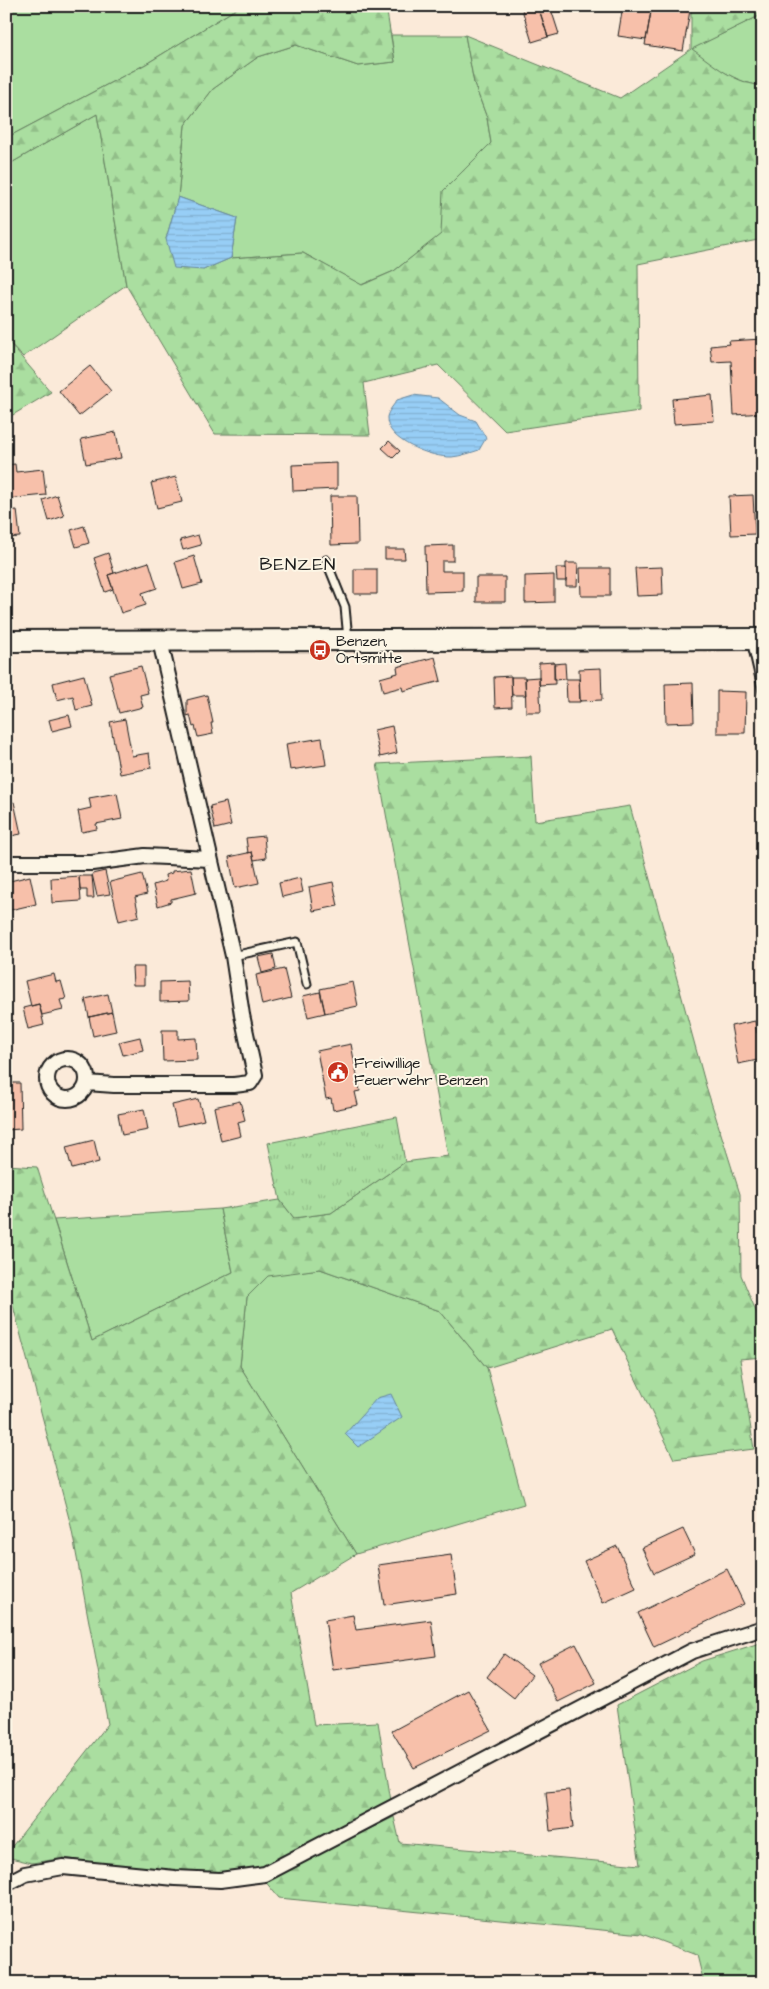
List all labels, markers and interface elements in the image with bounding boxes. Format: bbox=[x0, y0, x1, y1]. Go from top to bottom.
district label: BENZEN bbox=[260, 552, 336, 577]
place label: Benzen, Ortsmitte bbox=[336, 631, 402, 669]
bus stop icon: Benzen, Ortsmitte bbox=[308, 638, 332, 662]
place label: Freiwillige Feuerwehr Benzen bbox=[354, 1053, 488, 1091]
public building icon: Freiwillige Feuerwehr Benzen bbox=[326, 1060, 350, 1084]

